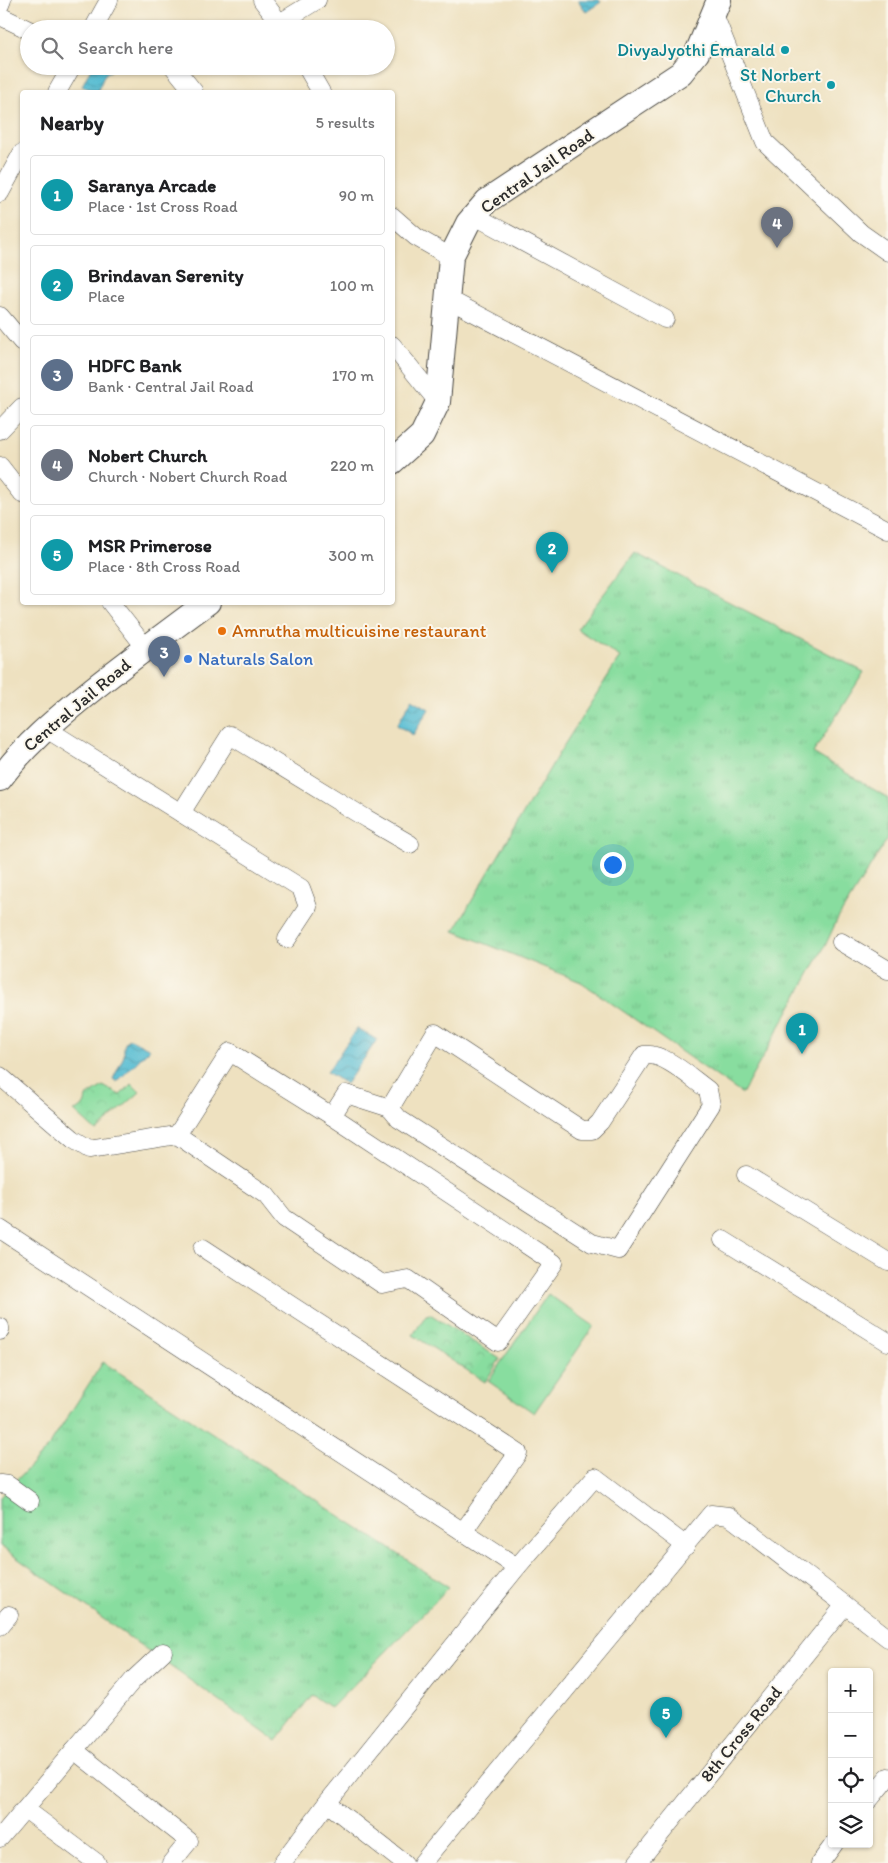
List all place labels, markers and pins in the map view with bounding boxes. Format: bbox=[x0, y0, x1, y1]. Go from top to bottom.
place label: DivyaJyothi Emarald bbox=[617, 39, 775, 61]
marker: DivyaJyothi Emarald bbox=[779, 44, 791, 56]
place label: St Norbert Church bbox=[740, 64, 821, 107]
marker: St Norbert Church bbox=[825, 79, 837, 91]
pin: 4 bbox=[761, 207, 793, 248]
pin: 2 bbox=[536, 532, 568, 573]
place label: Amrutha multicuisine restaurant bbox=[232, 620, 487, 642]
marker: Amrutha multicuisine restaurant bbox=[216, 625, 228, 637]
pin: 3 bbox=[148, 636, 180, 677]
place label: Naturals Salon bbox=[198, 648, 313, 670]
marker: Naturals Salon bbox=[182, 653, 194, 665]
pin: 1 bbox=[786, 1013, 818, 1054]
pin: 5 bbox=[650, 1697, 682, 1738]

